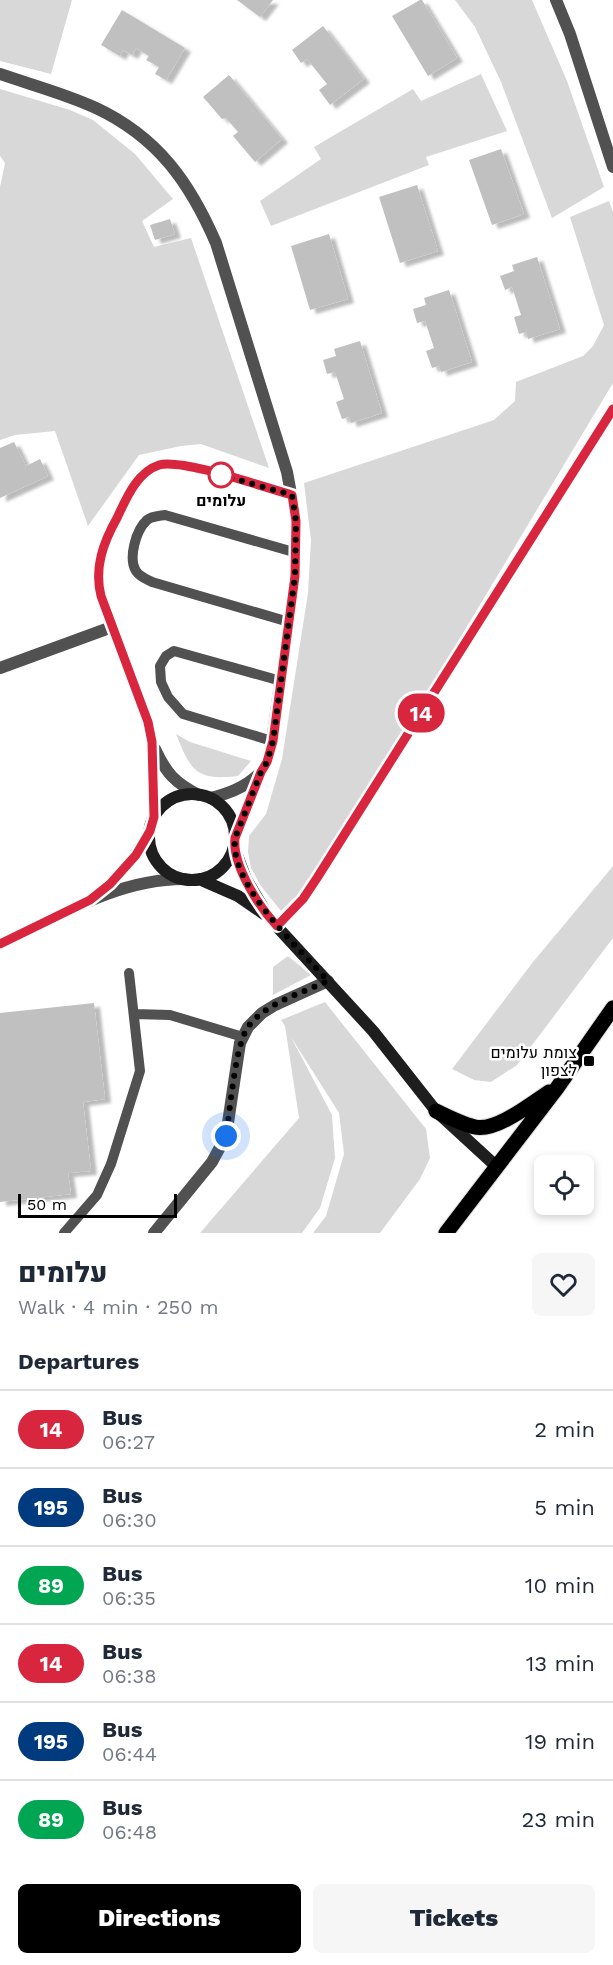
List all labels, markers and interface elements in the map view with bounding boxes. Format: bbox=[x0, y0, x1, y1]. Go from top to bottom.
marker: עלומים bbox=[208, 462, 234, 488]
place label: עלומים bbox=[196, 491, 246, 510]
line badge: 14 bbox=[394, 694, 448, 732]
text: 14 bbox=[410, 701, 432, 726]
place label: צומת עלומים לצפון bbox=[491, 1043, 577, 1080]
marker: צומת עלומים לצפון bbox=[582, 1054, 596, 1068]
your location bbox=[211, 1121, 241, 1151]
map controls bbox=[534, 1155, 594, 1215]
button: locate bbox=[534, 1155, 594, 1215]
scale bar bbox=[18, 1191, 177, 1218]
text: 50 m bbox=[27, 1195, 67, 1214]
button: heart bbox=[532, 1253, 595, 1316]
text: עלומים bbox=[18, 1256, 108, 1289]
text: Walk · 4 min · 250 m bbox=[18, 1295, 219, 1319]
text: Departures bbox=[18, 1349, 139, 1374]
text: Bus bbox=[102, 1405, 142, 1430]
text: 14 bbox=[40, 1417, 62, 1442]
text: 2 min bbox=[534, 1417, 595, 1442]
text: 06:27 bbox=[102, 1430, 155, 1454]
text: Bus bbox=[102, 1483, 142, 1508]
text: 195 bbox=[34, 1495, 68, 1520]
text: 5 min bbox=[534, 1495, 595, 1520]
text: 06:30 bbox=[102, 1508, 157, 1532]
text: Bus bbox=[102, 1561, 142, 1586]
text: 89 bbox=[38, 1573, 64, 1598]
text: 10 min bbox=[525, 1573, 595, 1598]
text: 06:35 bbox=[102, 1586, 156, 1610]
text: Bus bbox=[102, 1639, 142, 1664]
text: 14 bbox=[40, 1651, 62, 1676]
text: 13 min bbox=[526, 1651, 595, 1676]
text: 06:38 bbox=[102, 1664, 157, 1688]
text: Bus bbox=[102, 1717, 142, 1742]
text: 195 bbox=[34, 1729, 68, 1754]
text: 19 min bbox=[525, 1729, 595, 1754]
text: 06:44 bbox=[102, 1742, 157, 1766]
text: Bus bbox=[102, 1795, 142, 1820]
text: 89 bbox=[38, 1807, 64, 1832]
text: 23 min bbox=[521, 1807, 595, 1832]
text: 06:48 bbox=[102, 1820, 157, 1844]
button: Directions bbox=[18, 1884, 301, 1953]
button: Tickets bbox=[313, 1884, 595, 1953]

